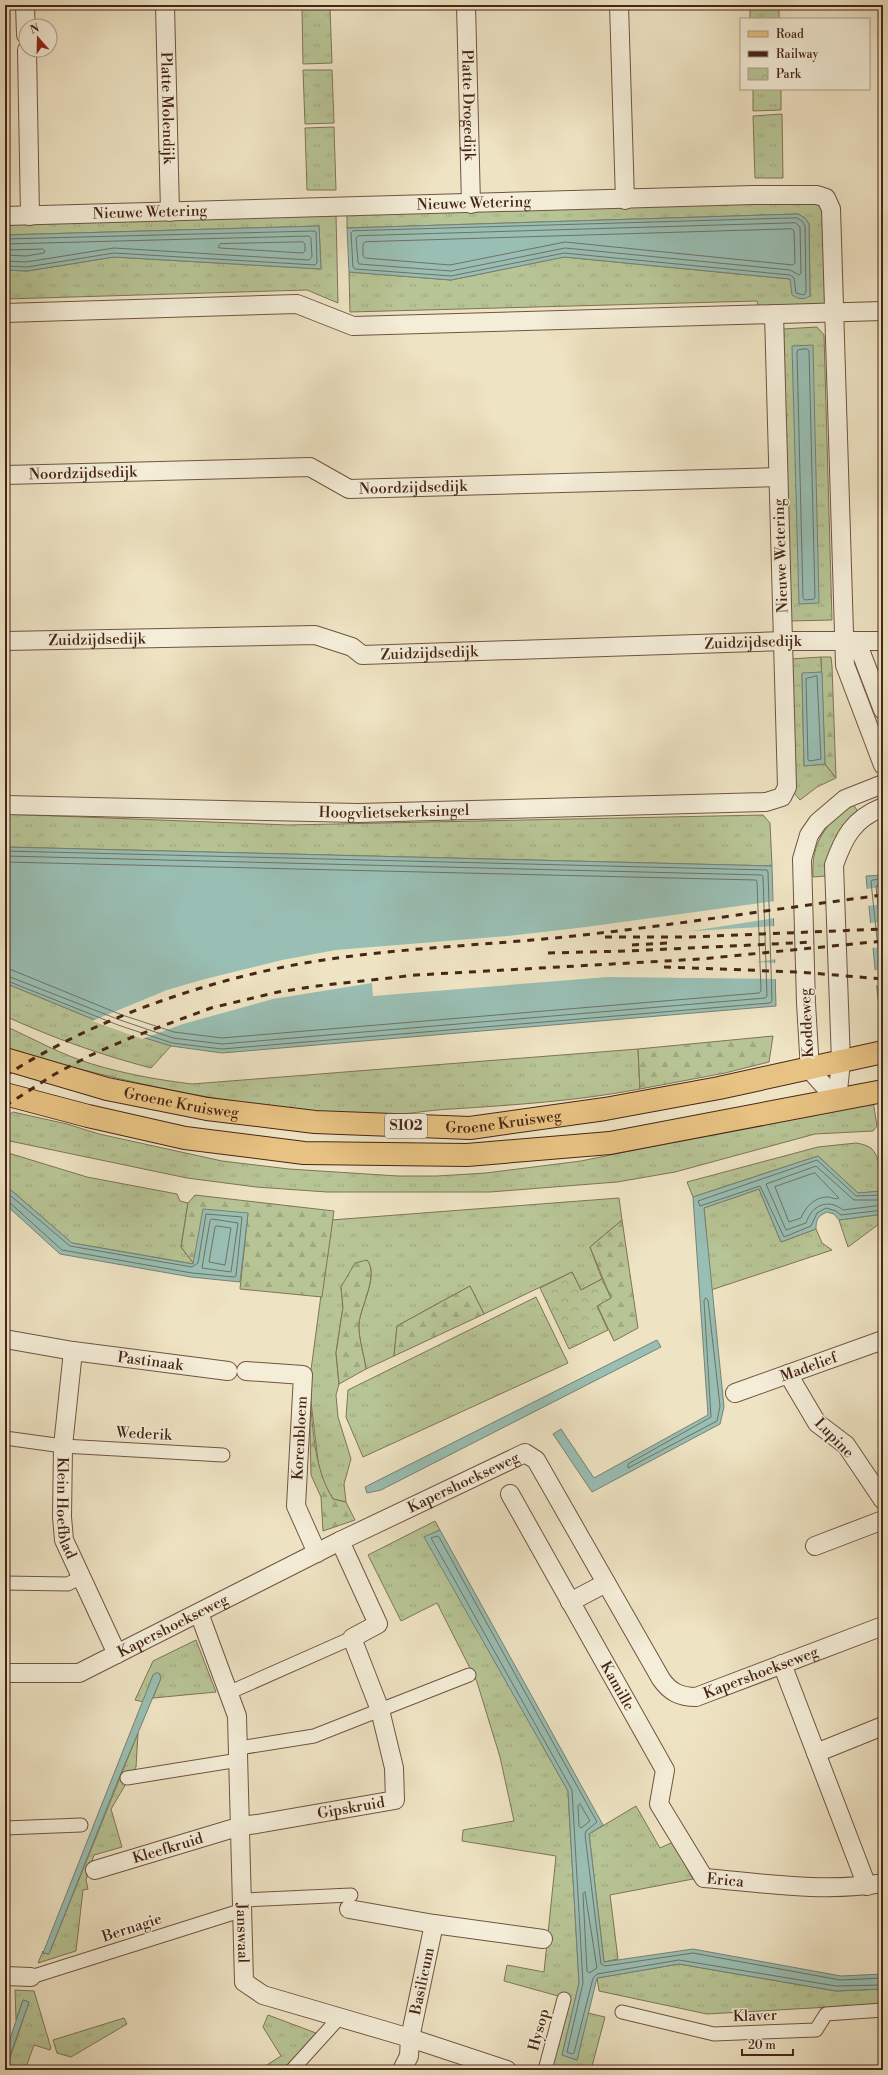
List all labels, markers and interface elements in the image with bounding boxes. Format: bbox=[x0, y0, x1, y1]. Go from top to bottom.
north arrow bbox=[18, 18, 58, 58]
legend bbox=[740, 18, 870, 90]
text: N bbox=[28, 21, 42, 38]
text: Road bbox=[776, 27, 804, 42]
text: Railway bbox=[776, 47, 818, 62]
street label: Platte Drogedijk bbox=[458, 49, 479, 162]
street label: Platte Molendijk bbox=[157, 52, 178, 165]
text: Park bbox=[776, 67, 802, 82]
street label: Nieuwe Wetering bbox=[416, 192, 532, 214]
street label: Nieuwe Wetering bbox=[92, 201, 208, 223]
street label: Noordzijdsedijk bbox=[29, 462, 138, 484]
street label: Noordzijdsedijk bbox=[359, 476, 469, 498]
street label: Nieuwe Wetering bbox=[769, 498, 792, 614]
street label: Zuidzijdsedijk bbox=[48, 629, 147, 650]
street label: Zuidzijdsedijk bbox=[704, 631, 803, 653]
street label: Zuidzijdsedijk bbox=[380, 642, 479, 664]
street label: Hoogvlietsekerksingel bbox=[318, 800, 470, 823]
street label: Koddeweg bbox=[796, 988, 818, 1058]
street label: Groene Kruisweg bbox=[122, 1083, 240, 1122]
street label: Groene Kruisweg bbox=[445, 1106, 563, 1138]
road number: S102 bbox=[385, 1114, 427, 1138]
street label: Pastinaak bbox=[116, 1347, 185, 1375]
street label: Madelief bbox=[777, 1348, 840, 1386]
street label: Korenbloem bbox=[288, 1395, 312, 1481]
street label: Lupine bbox=[810, 1414, 858, 1462]
street label: Wederik bbox=[115, 1423, 174, 1445]
street label: Kapershoekseweg bbox=[404, 1448, 522, 1517]
street label: Klein Hoefblad bbox=[52, 1457, 81, 1562]
street label: Kapershoekseweg bbox=[114, 1590, 231, 1662]
street label: Kapershoekseweg bbox=[701, 1642, 821, 1703]
street label: Kamille bbox=[596, 1658, 639, 1714]
street label: Gipskruid bbox=[316, 1792, 387, 1823]
street label: Kleefkruid bbox=[130, 1828, 206, 1868]
street label: Erica bbox=[706, 1869, 745, 1891]
street label: Janswaal bbox=[232, 1902, 253, 1964]
street label: Bernagie bbox=[99, 1909, 164, 1947]
street label: Basilicum bbox=[405, 1946, 438, 2017]
street label: Klaver bbox=[733, 2006, 778, 2026]
street label: Hysop bbox=[524, 2007, 554, 2053]
scale bar bbox=[742, 2031, 793, 2057]
text: 20 m bbox=[748, 2038, 776, 2053]

